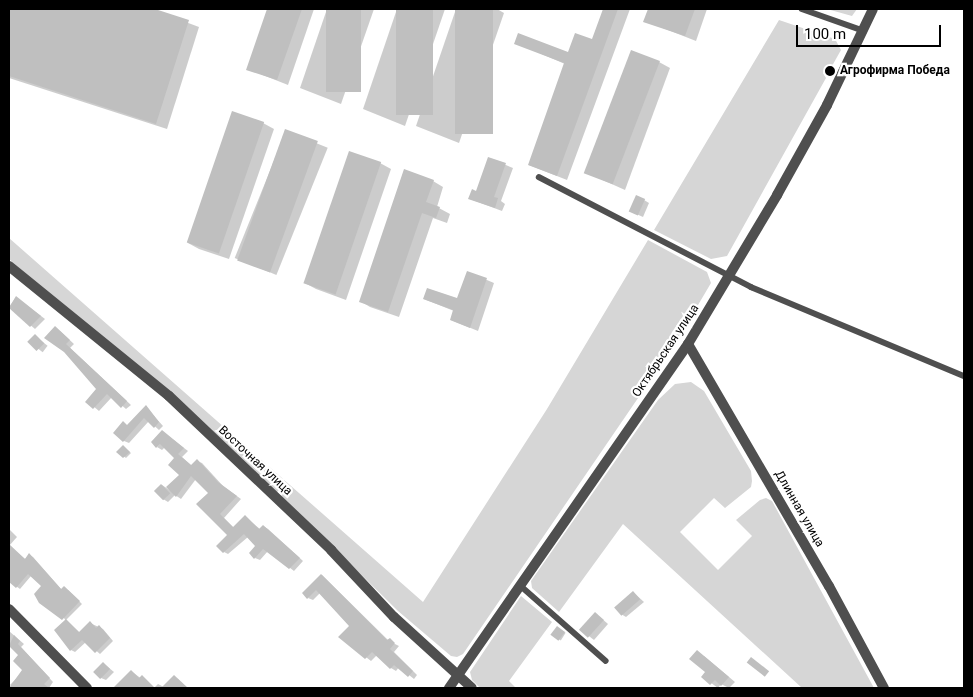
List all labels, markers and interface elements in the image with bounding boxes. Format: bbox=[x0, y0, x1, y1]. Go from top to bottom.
scale bar bbox=[798, 15, 943, 47]
text: 100 m bbox=[804, 25, 846, 43]
place label: Агрофирма Победа bbox=[840, 64, 950, 78]
marker: Агрофирма Победа bbox=[824, 65, 836, 77]
street label: Октябрьская улица bbox=[630, 302, 702, 400]
street label: Восточная улица bbox=[215, 423, 295, 499]
street label: Длинная улица bbox=[771, 468, 827, 550]

